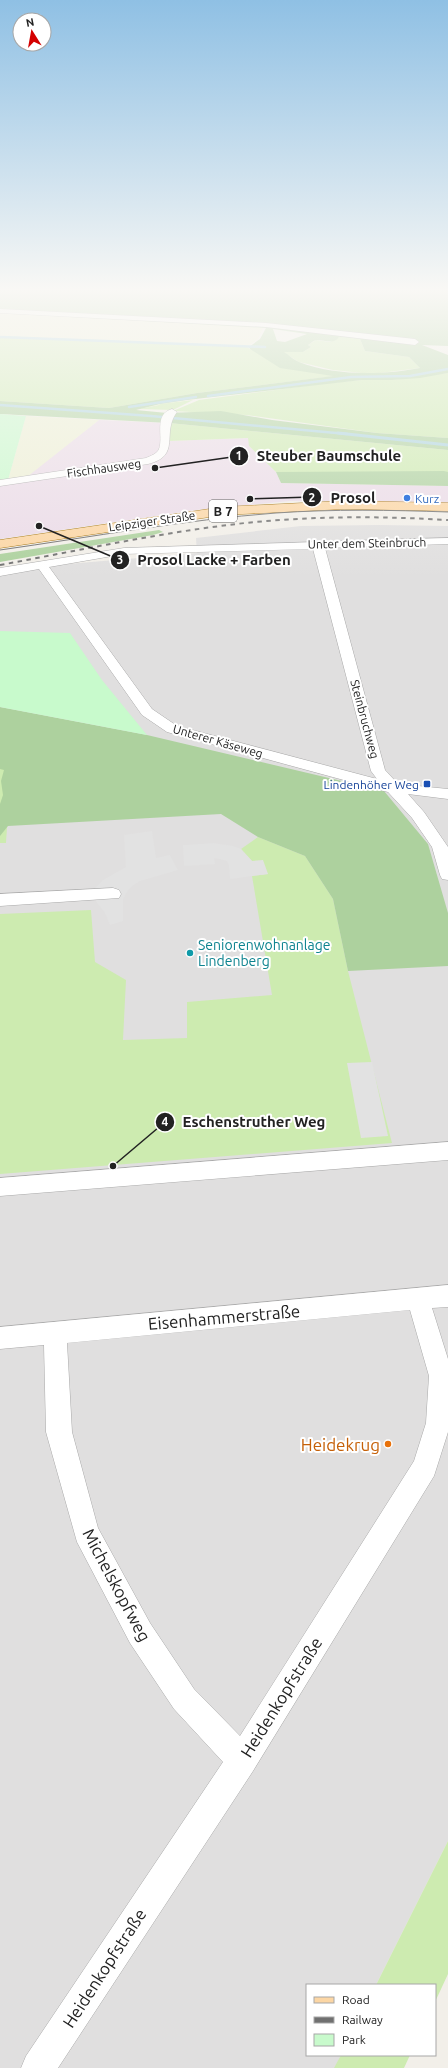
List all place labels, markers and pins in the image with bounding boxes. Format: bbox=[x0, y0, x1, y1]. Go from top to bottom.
callout: Steuber Baumschule bbox=[229, 442, 410, 469]
callout: Prosol bbox=[302, 484, 384, 511]
place label: Kurz bbox=[415, 492, 440, 505]
marker: Kurz bbox=[402, 493, 412, 503]
callout: Prosol Lacke + Farben bbox=[110, 547, 299, 574]
place label: Lindenhöher Weg bbox=[324, 778, 419, 791]
marker: Lindenhöher Weg bbox=[422, 779, 432, 789]
place label: Seniorenwohnanlage Lindenberg bbox=[198, 937, 331, 969]
marker: Seniorenwohnanlage Lindenberg bbox=[185, 948, 195, 958]
callout: Eschenstruther Weg bbox=[155, 1108, 334, 1135]
place label: Heidekrug bbox=[301, 1435, 380, 1454]
marker: Heidekrug bbox=[383, 1439, 393, 1449]

